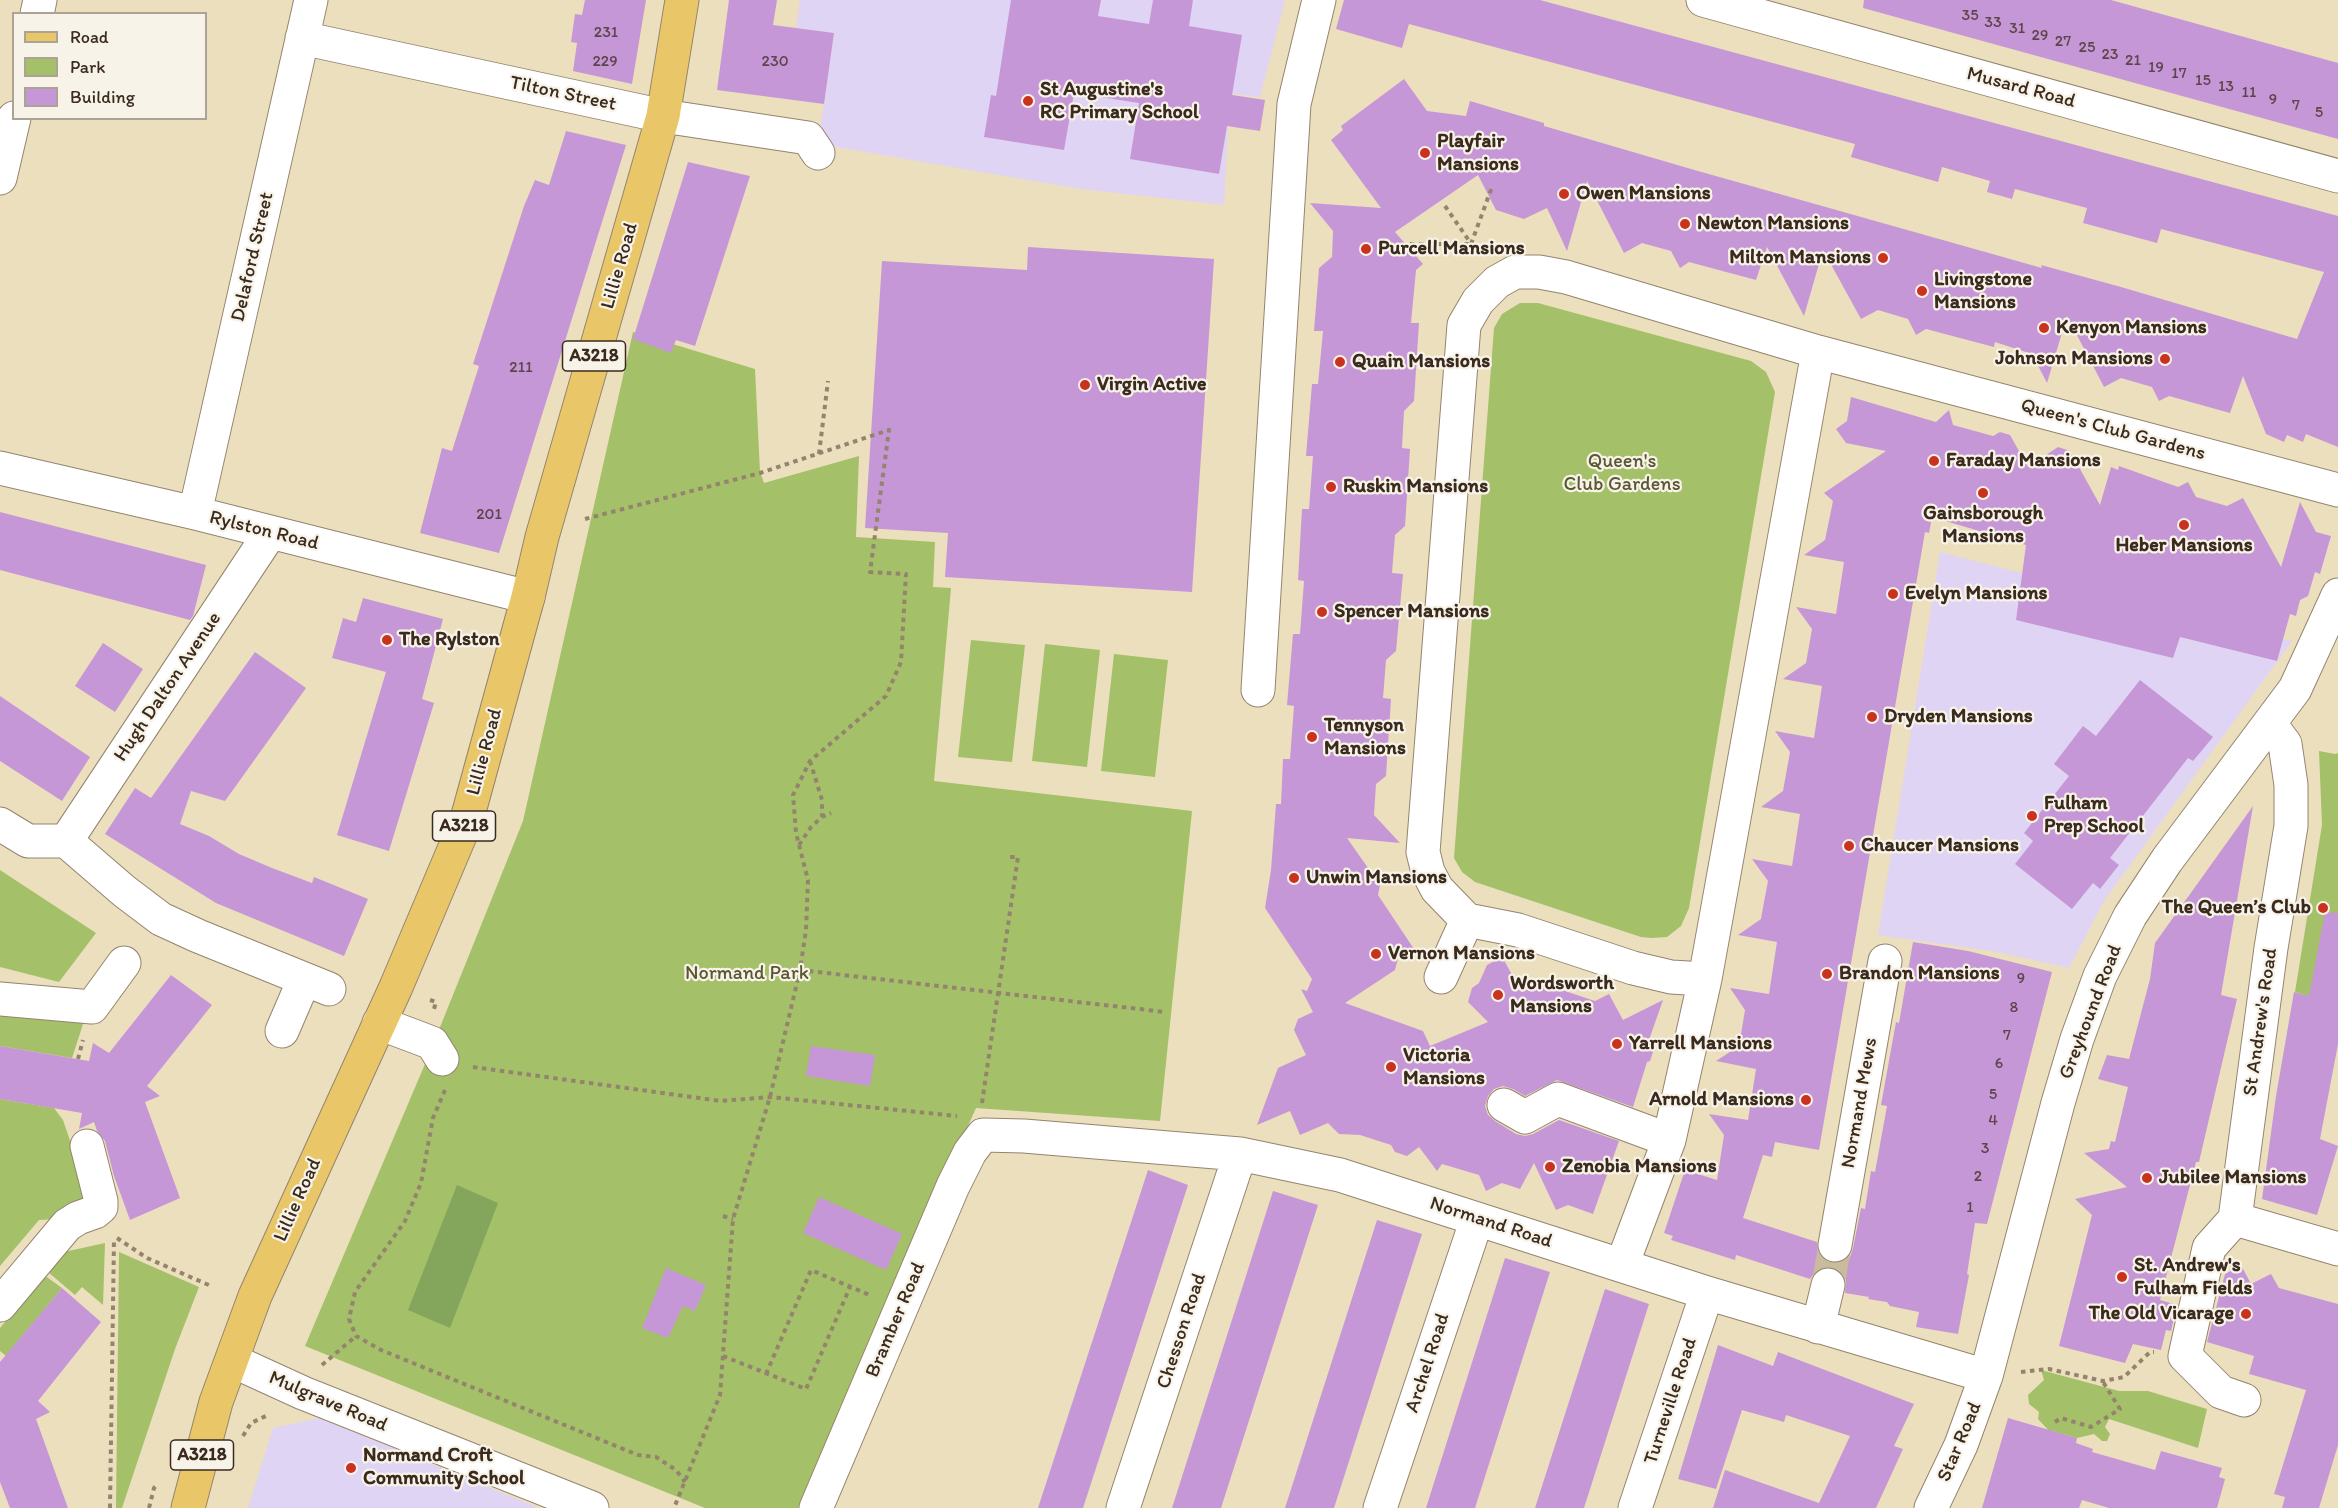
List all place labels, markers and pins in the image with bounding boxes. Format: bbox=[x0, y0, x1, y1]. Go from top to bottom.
place label: St Augustine's RC Primary School bbox=[1040, 78, 1199, 125]
marker: St Augustine's RC Primary School bbox=[1021, 94, 1035, 108]
place label: Playfair Mansions bbox=[1437, 130, 1519, 177]
marker: Playfair Mansions bbox=[1418, 146, 1432, 160]
place label: Owen Mansions bbox=[1576, 182, 1711, 206]
marker: Owen Mansions bbox=[1557, 187, 1571, 201]
place label: Newton Mansions bbox=[1697, 212, 1849, 236]
marker: Newton Mansions bbox=[1678, 217, 1692, 231]
place label: Purcell Mansions bbox=[1378, 237, 1525, 261]
marker: Purcell Mansions bbox=[1359, 242, 1373, 256]
place label: Milton Mansions bbox=[1729, 246, 1871, 270]
marker: Milton Mansions bbox=[1876, 251, 1890, 265]
place label: Livingstone Mansions bbox=[1934, 268, 2032, 315]
marker: Livingstone Mansions bbox=[1915, 284, 1929, 298]
place label: Kenyon Mansions bbox=[2056, 316, 2207, 340]
marker: Kenyon Mansions bbox=[2037, 321, 2051, 335]
place label: Johnson Mansions bbox=[1995, 347, 2153, 371]
place label: Quain Mansions bbox=[1352, 350, 1490, 374]
marker: Johnson Mansions bbox=[2158, 352, 2172, 366]
marker: Quain Mansions bbox=[1333, 355, 1347, 369]
place label: Virgin Active bbox=[1097, 373, 1206, 397]
marker: Virgin Active bbox=[1078, 378, 1092, 392]
place label: Faraday Mansions bbox=[1946, 449, 2101, 473]
marker: Faraday Mansions bbox=[1927, 454, 1941, 468]
place label: Ruskin Mansions bbox=[1343, 475, 1488, 499]
marker: Ruskin Mansions bbox=[1324, 480, 1338, 494]
marker: Gainsborough Mansions bbox=[1976, 486, 1990, 500]
place label: Gainsborough Mansions bbox=[1923, 502, 2043, 549]
marker: Heber Mansions bbox=[2177, 518, 2191, 532]
place label: Heber Mansions bbox=[2115, 534, 2253, 558]
place label: Evelyn Mansions bbox=[1905, 582, 2047, 606]
marker: Evelyn Mansions bbox=[1886, 587, 1900, 601]
place label: Spencer Mansions bbox=[1334, 600, 1489, 624]
marker: Spencer Mansions bbox=[1315, 605, 1329, 619]
place label: The Rylston bbox=[399, 628, 499, 652]
marker: The Rylston bbox=[380, 633, 394, 647]
place label: Dryden Mansions bbox=[1884, 705, 2033, 729]
marker: Dryden Mansions bbox=[1865, 710, 1879, 724]
place label: Tennyson Mansions bbox=[1324, 714, 1406, 761]
marker: Tennyson Mansions bbox=[1305, 730, 1319, 744]
place label: Fulham Prep School bbox=[2044, 792, 2144, 839]
marker: Fulham Prep School bbox=[2025, 809, 2039, 823]
place label: Chaucer Mansions bbox=[1861, 834, 2019, 858]
marker: Chaucer Mansions bbox=[1842, 839, 1856, 853]
place label: Unwin Mansions bbox=[1306, 866, 1447, 890]
marker: Unwin Mansions bbox=[1287, 871, 1301, 885]
place label: The Queen’s Club bbox=[2162, 896, 2311, 920]
marker: The Queen’s Club bbox=[2316, 901, 2330, 915]
place label: Vernon Mansions bbox=[1388, 942, 1535, 966]
marker: Vernon Mansions bbox=[1369, 947, 1383, 961]
place label: Brandon Mansions bbox=[1839, 962, 2000, 986]
marker: Brandon Mansions bbox=[1820, 967, 1834, 981]
place label: Wordsworth Mansions bbox=[1510, 972, 1614, 1019]
marker: Wordsworth Mansions bbox=[1491, 988, 1505, 1002]
place label: Yarrell Mansions bbox=[1629, 1032, 1772, 1056]
marker: Yarrell Mansions bbox=[1610, 1037, 1624, 1051]
place label: Victoria Mansions bbox=[1403, 1044, 1485, 1091]
marker: Victoria Mansions bbox=[1384, 1060, 1398, 1074]
place label: Arnold Mansions bbox=[1649, 1088, 1794, 1112]
marker: Arnold Mansions bbox=[1799, 1093, 1813, 1107]
place label: Zenobia Mansions bbox=[1562, 1155, 1717, 1179]
marker: Zenobia Mansions bbox=[1543, 1160, 1557, 1174]
place label: Jubilee Mansions bbox=[2159, 1166, 2306, 1190]
marker: Jubilee Mansions bbox=[2140, 1171, 2154, 1185]
place label: St. Andrew's Fulham Fields bbox=[2134, 1254, 2252, 1301]
marker: St. Andrew's Fulham Fields bbox=[2115, 1270, 2129, 1284]
place label: The Old Vicarage bbox=[2089, 1302, 2234, 1326]
marker: The Old Vicarage bbox=[2239, 1307, 2253, 1321]
place label: Normand Croft Community School bbox=[363, 1444, 525, 1491]
marker: Normand Croft Community School bbox=[344, 1461, 358, 1475]

